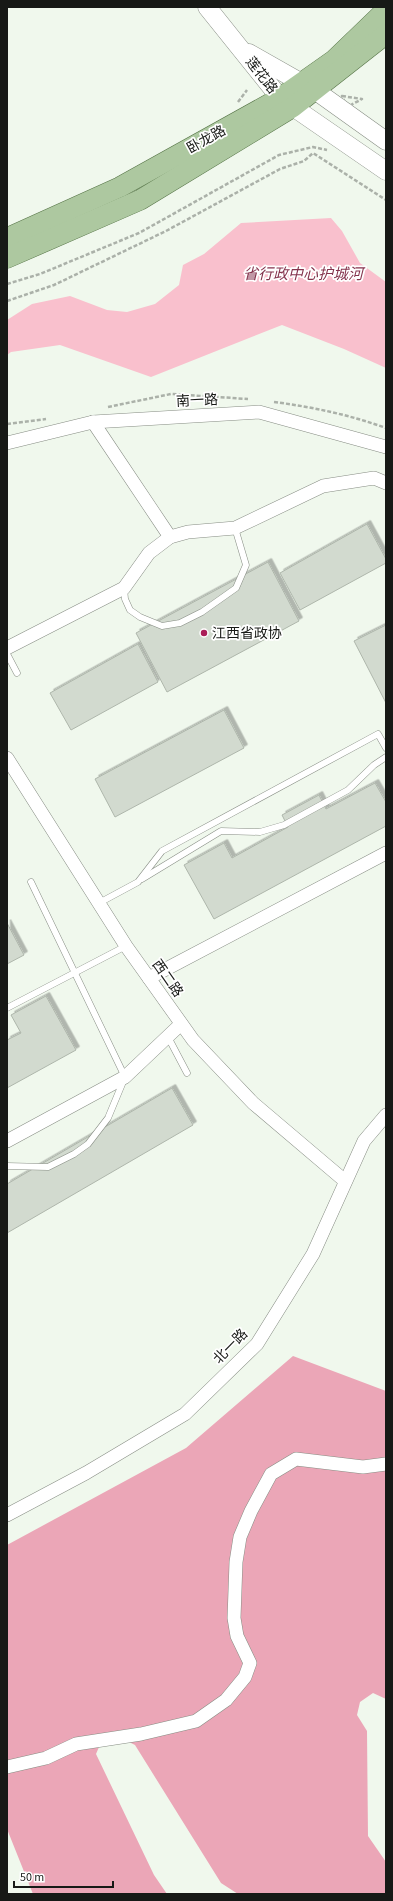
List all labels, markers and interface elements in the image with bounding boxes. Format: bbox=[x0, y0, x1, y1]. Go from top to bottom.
street label: 莲花路 bbox=[240, 53, 282, 98]
street label: 卧龙路 bbox=[183, 121, 230, 159]
water label: 省行政中心护城河 bbox=[243, 264, 366, 285]
street label: 南一路 bbox=[176, 390, 219, 412]
place label: 江西省政协 bbox=[212, 624, 282, 644]
marker: 江西省政协 bbox=[199, 628, 209, 638]
street label: 西二路 bbox=[147, 956, 187, 1002]
street label: 北一路 bbox=[209, 1325, 253, 1369]
scale bar bbox=[14, 1863, 113, 1889]
text: 50 m bbox=[20, 1869, 44, 1886]

